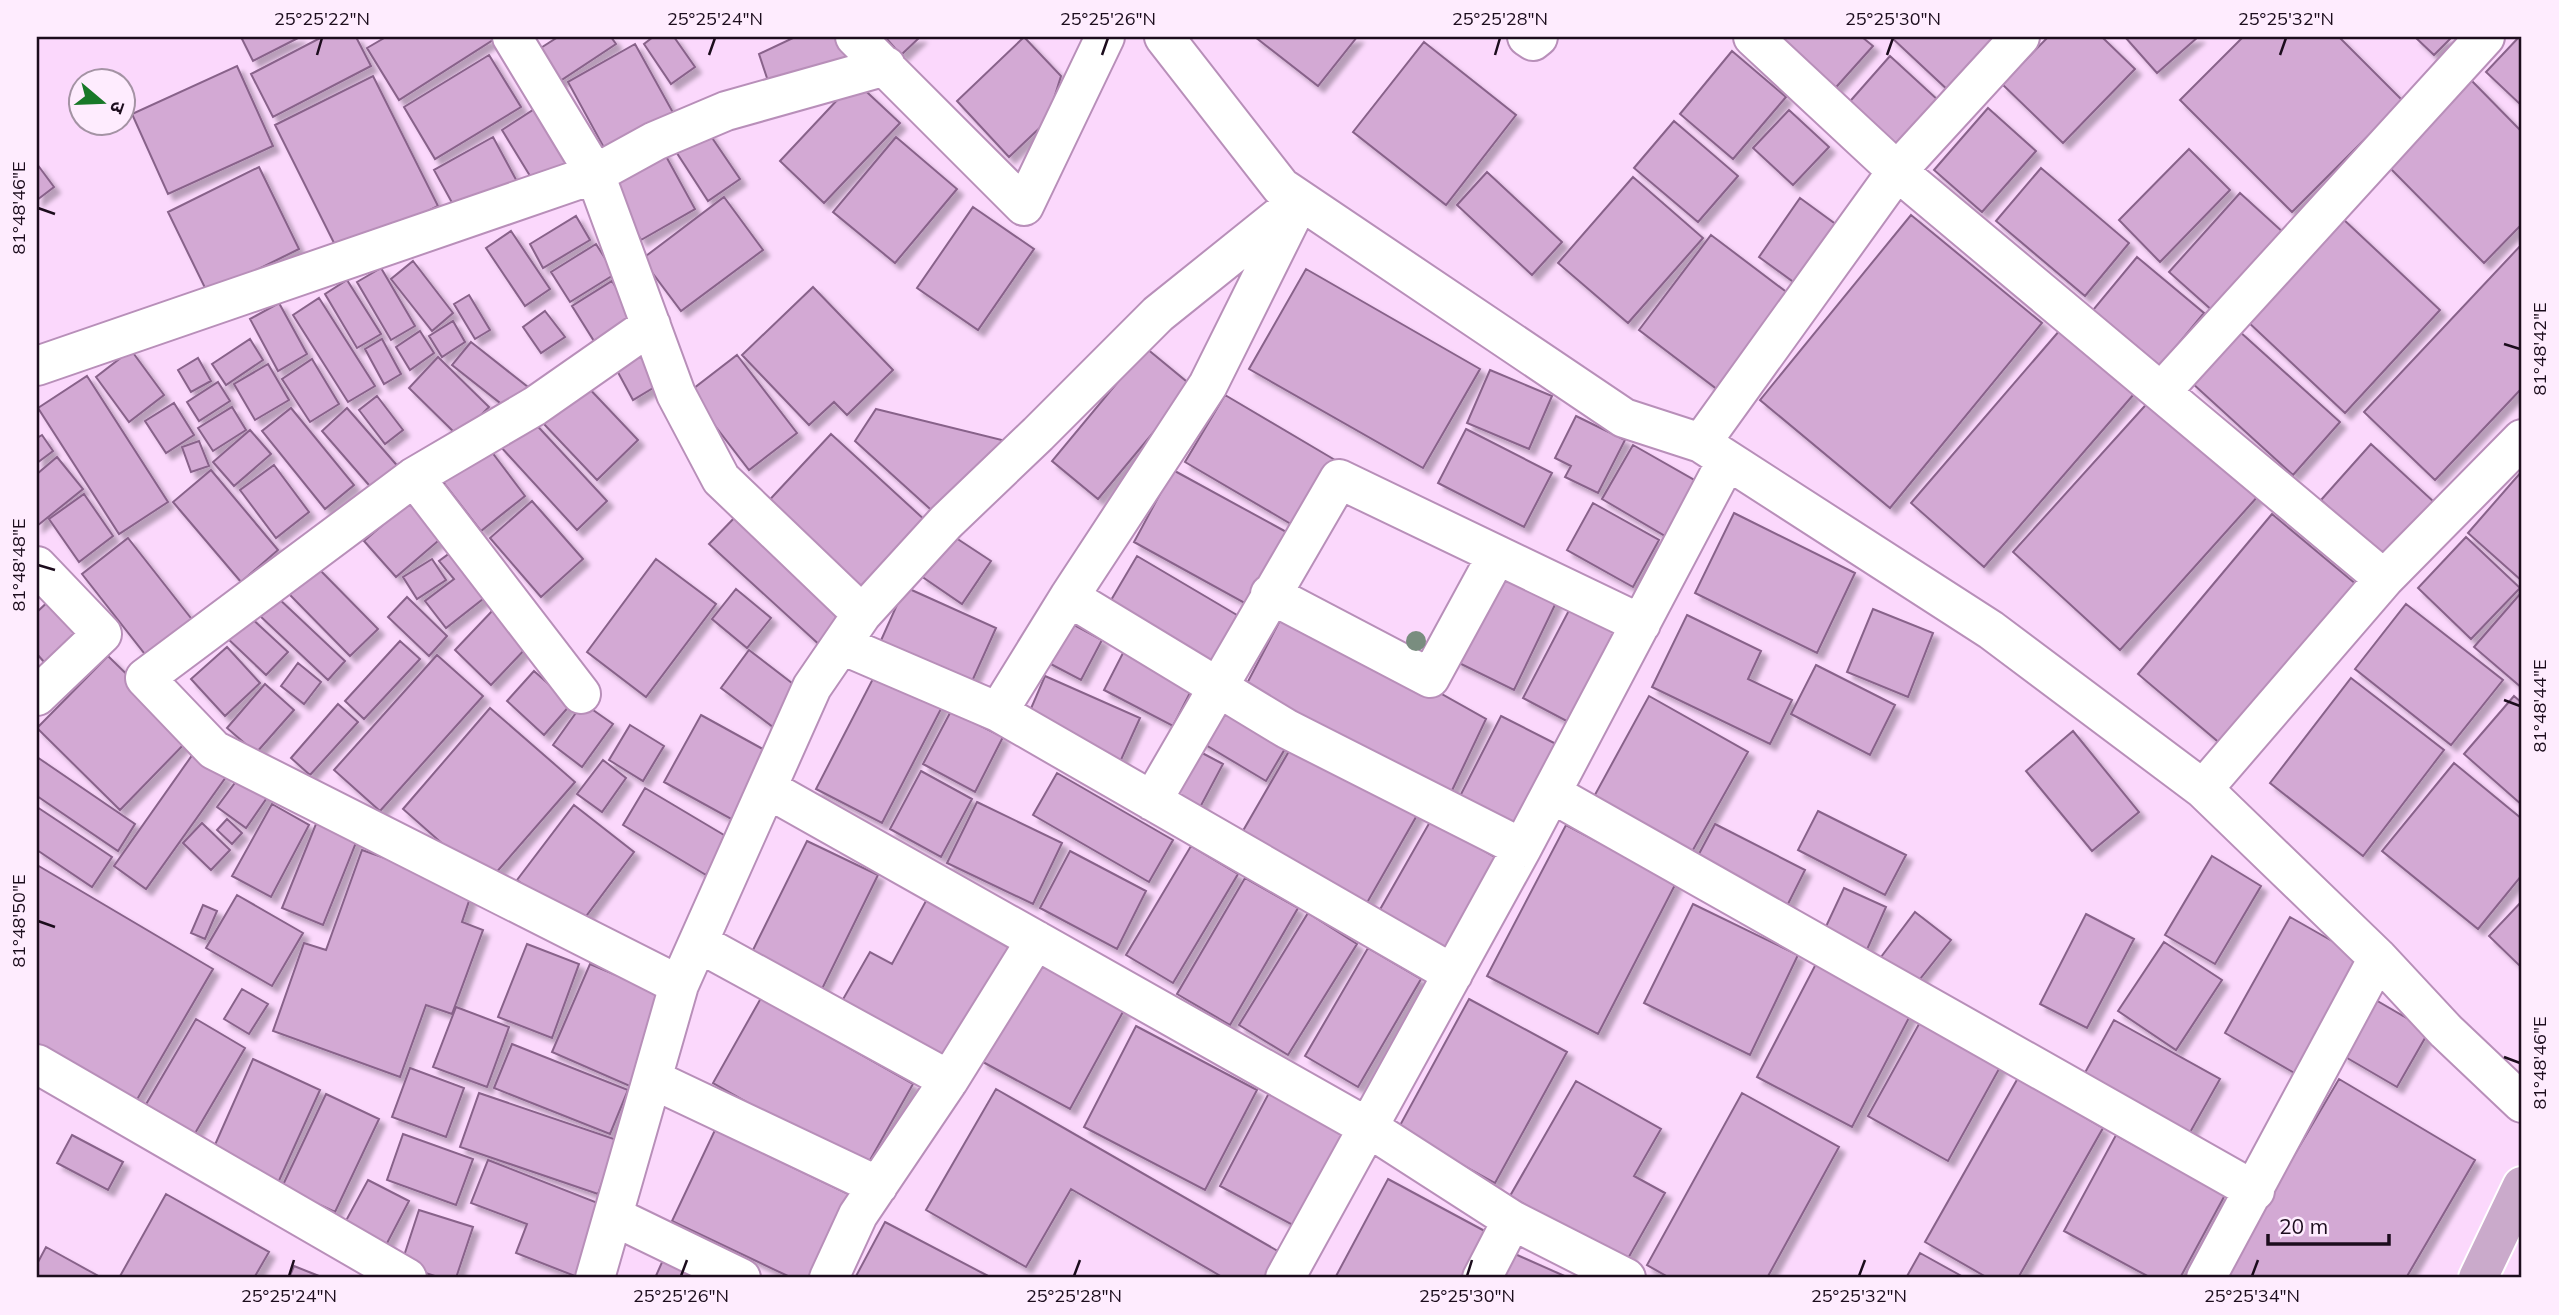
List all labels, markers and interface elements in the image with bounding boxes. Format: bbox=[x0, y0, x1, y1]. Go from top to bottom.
text: 25°25'22"N bbox=[274, 7, 370, 30]
text: 25°25'24"N bbox=[667, 7, 763, 30]
text: 25°25'26"N bbox=[1060, 7, 1156, 30]
text: 25°25'28"N bbox=[1452, 7, 1548, 30]
text: 25°25'30"N bbox=[1845, 7, 1941, 30]
text: 25°25'32"N bbox=[2238, 7, 2334, 30]
north arrow bbox=[66, 66, 136, 136]
text: उ bbox=[105, 98, 131, 118]
text: 81°48'46"E bbox=[7, 161, 30, 255]
text: 81°48'42"E bbox=[2528, 302, 2551, 396]
text: 81°48'48"E bbox=[7, 518, 30, 612]
text: 81°48'44"E bbox=[2528, 659, 2551, 753]
text: 81°48'50"E bbox=[7, 874, 30, 968]
text: 81°48'46"E bbox=[2528, 1016, 2551, 1110]
scale bar bbox=[2268, 1203, 2389, 1247]
text: 20 m bbox=[2279, 1213, 2328, 1239]
text: 25°25'24"N bbox=[241, 1284, 337, 1307]
text: 25°25'26"N bbox=[633, 1284, 729, 1307]
text: 25°25'28"N bbox=[1026, 1284, 1122, 1307]
text: 25°25'30"N bbox=[1419, 1284, 1515, 1307]
text: 25°25'32"N bbox=[1811, 1284, 1907, 1307]
text: 25°25'34"N bbox=[2204, 1284, 2300, 1307]

